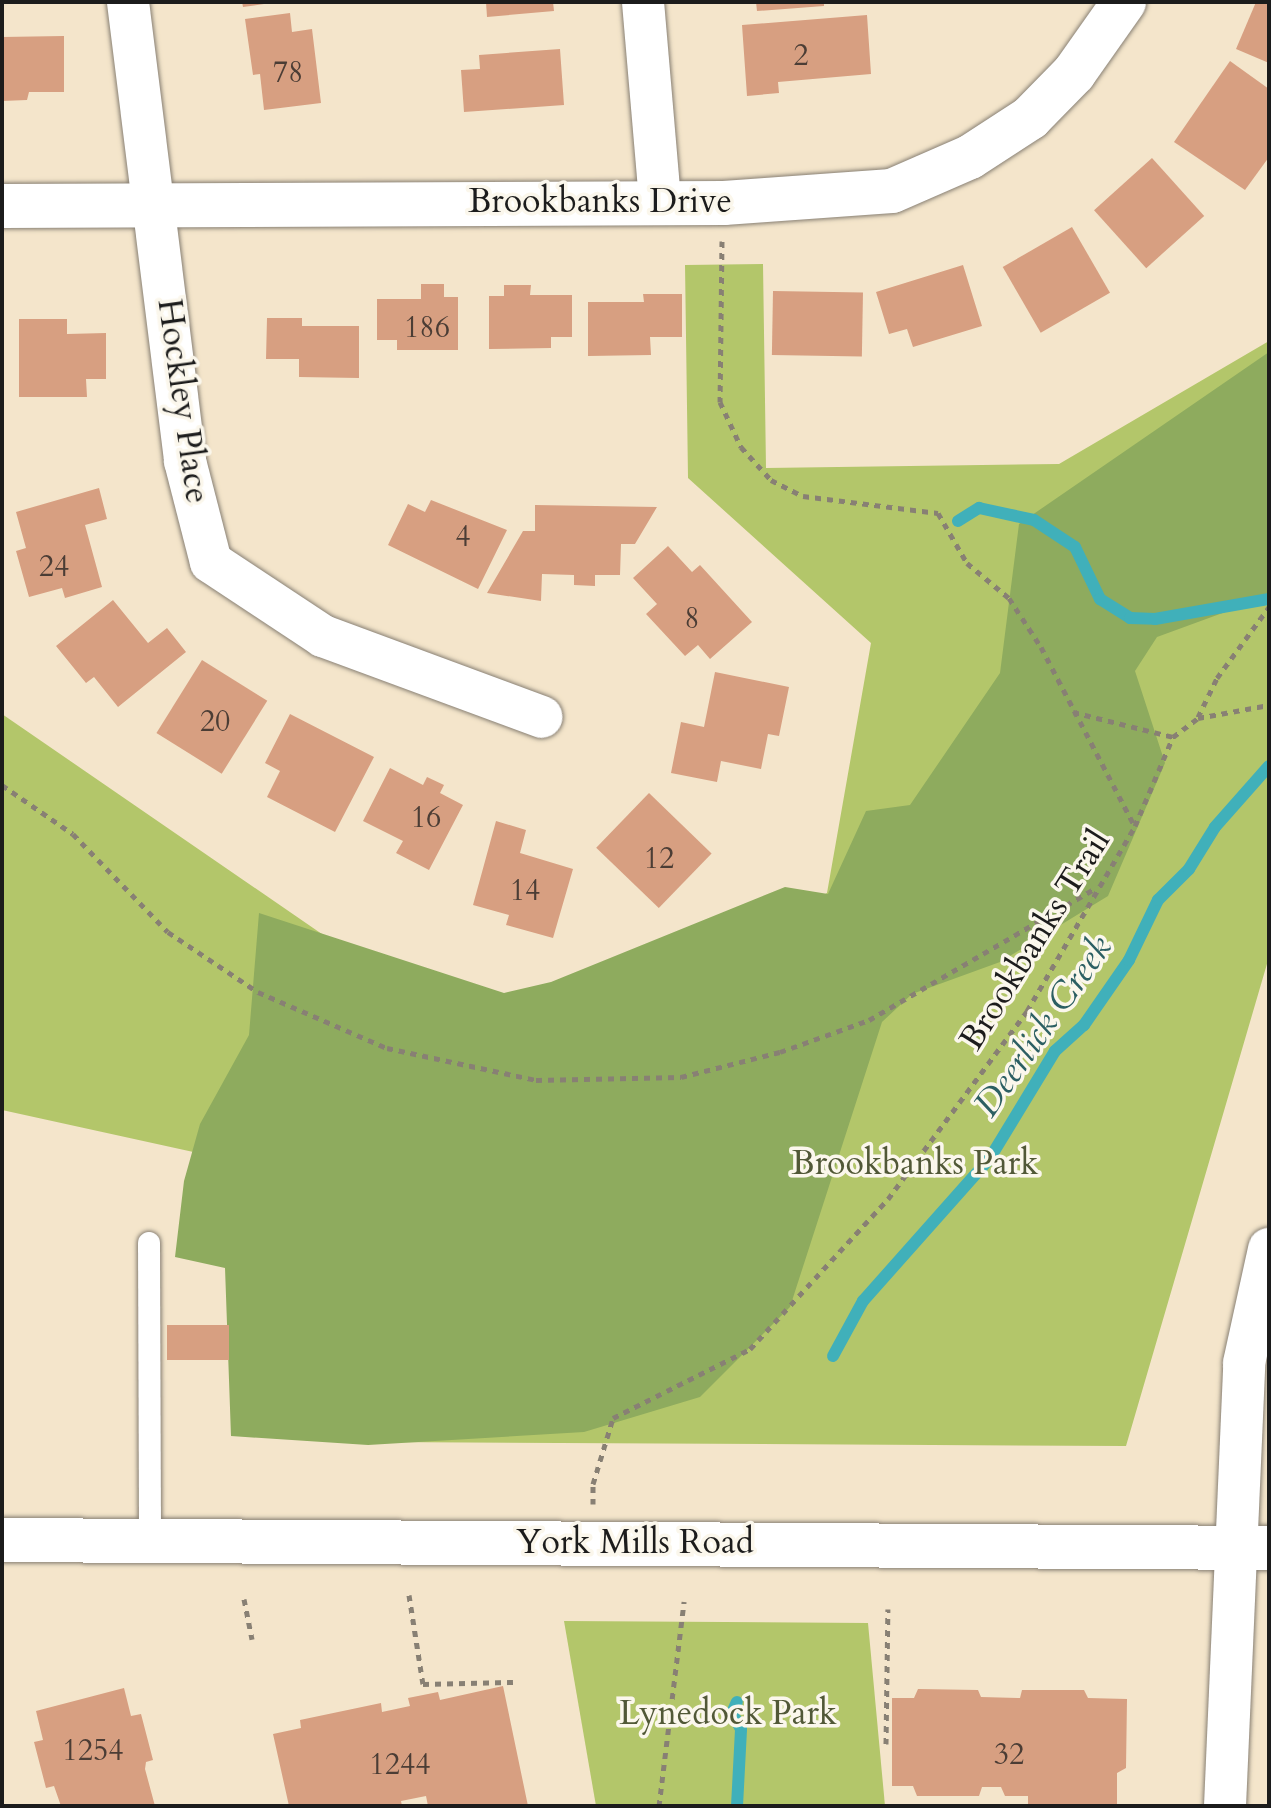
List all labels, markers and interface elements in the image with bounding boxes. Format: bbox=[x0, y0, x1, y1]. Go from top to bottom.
house number: 2 bbox=[793, 38, 809, 74]
house number: 78 bbox=[273, 55, 303, 91]
street label: Brookbanks Drive bbox=[468, 182, 732, 222]
street label: Hockley Place bbox=[148, 296, 218, 506]
house number: 186 bbox=[404, 310, 450, 346]
house number: 4 bbox=[455, 519, 471, 555]
house number: 24 bbox=[39, 549, 69, 585]
house number: 8 bbox=[684, 601, 700, 637]
house number: 20 bbox=[200, 704, 230, 740]
house number: 16 bbox=[411, 800, 441, 836]
street label: Brookbanks Trail bbox=[951, 822, 1119, 1058]
house number: 12 bbox=[644, 841, 674, 877]
house number: 14 bbox=[510, 873, 540, 909]
water label: Deerlick Creek bbox=[965, 927, 1121, 1125]
park label: Brookbanks Park bbox=[792, 1144, 1038, 1184]
street label: York Mills Road bbox=[516, 1523, 754, 1563]
park label: Lynedock Park bbox=[619, 1694, 837, 1734]
house number: 1254 bbox=[62, 1733, 124, 1769]
house number: 32 bbox=[994, 1737, 1024, 1773]
house number: 1244 bbox=[369, 1747, 431, 1783]

